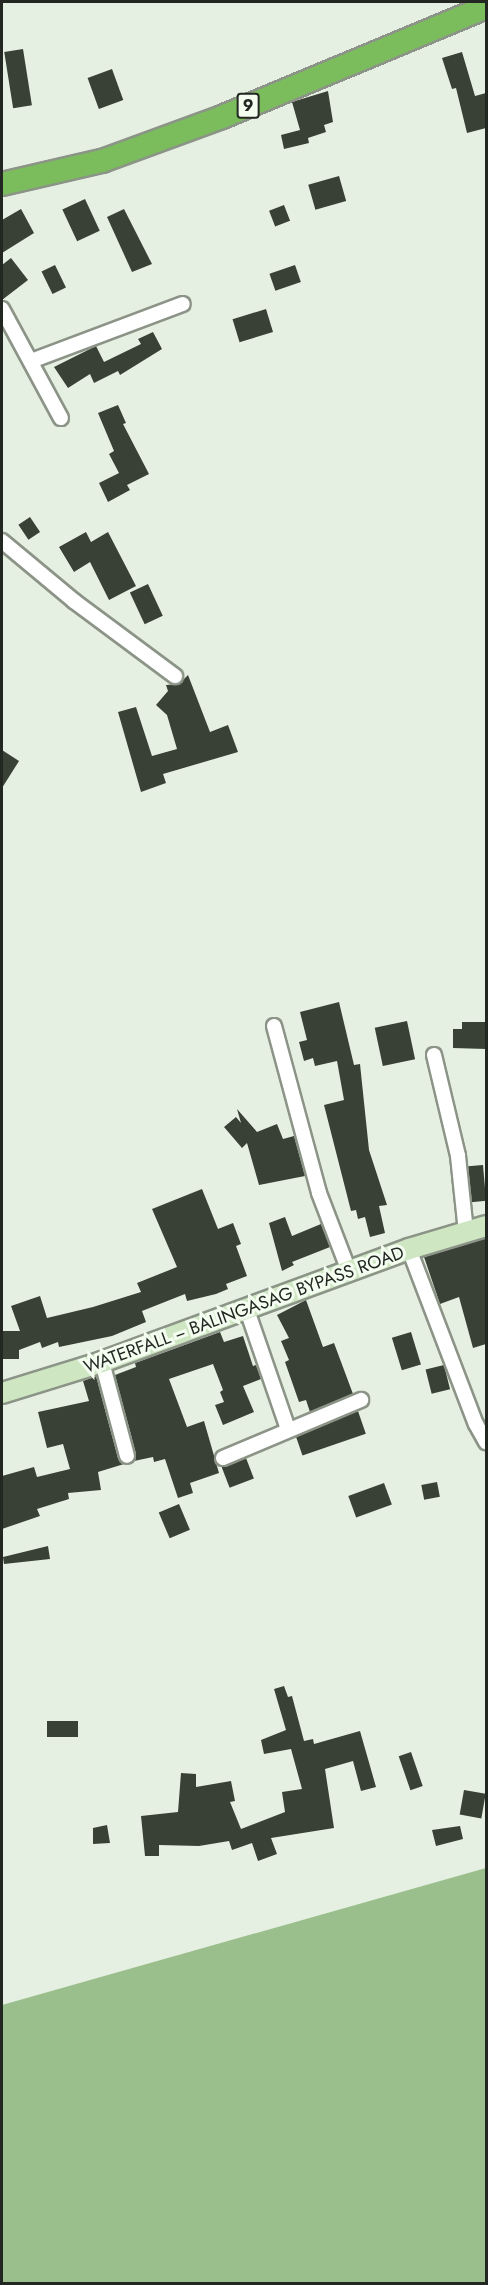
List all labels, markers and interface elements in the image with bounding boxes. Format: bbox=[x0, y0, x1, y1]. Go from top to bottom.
road number: 9 bbox=[236, 93, 260, 119]
street label: WATERFALL ‒ BALINGASAG BYPASS ROAD bbox=[81, 1242, 407, 1378]

